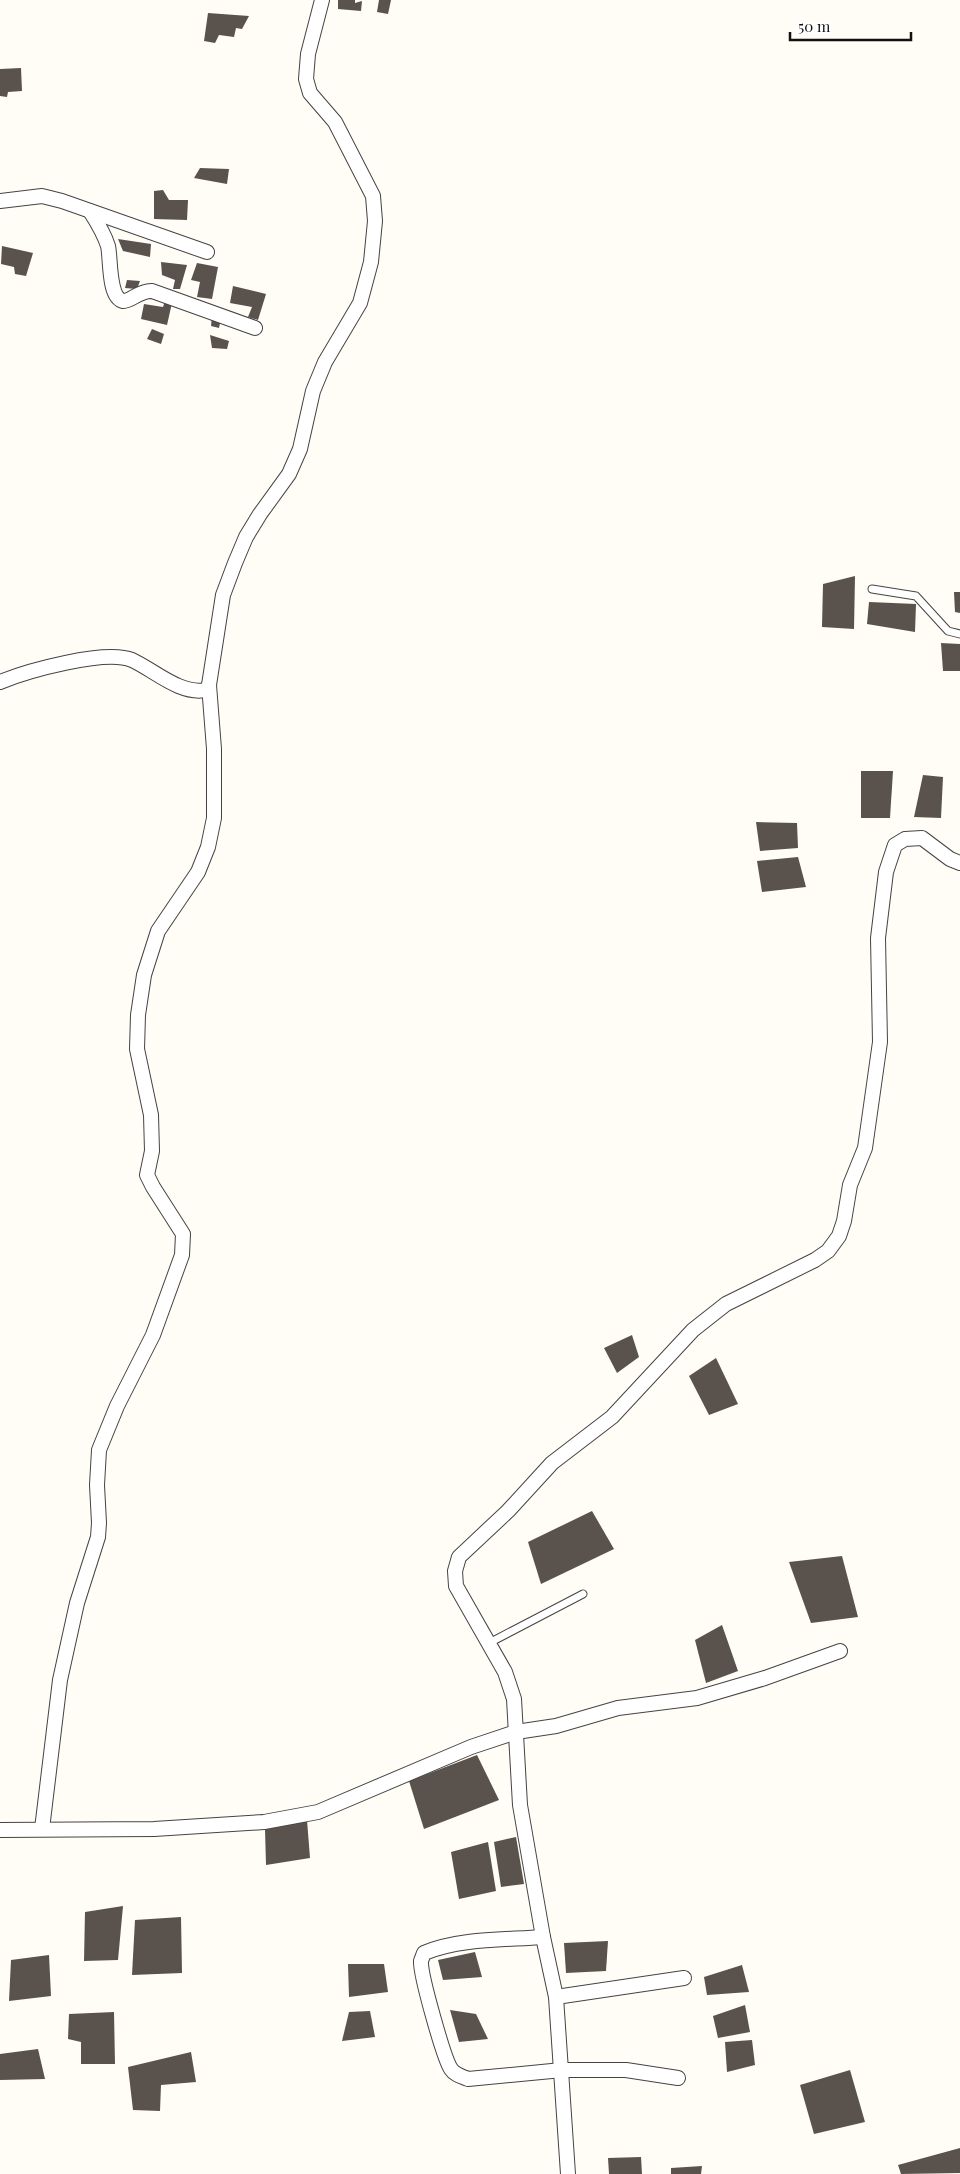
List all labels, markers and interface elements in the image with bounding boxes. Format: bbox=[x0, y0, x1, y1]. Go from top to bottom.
scale bar bbox=[790, 10, 911, 42]
text: 50 m bbox=[798, 16, 831, 36]

